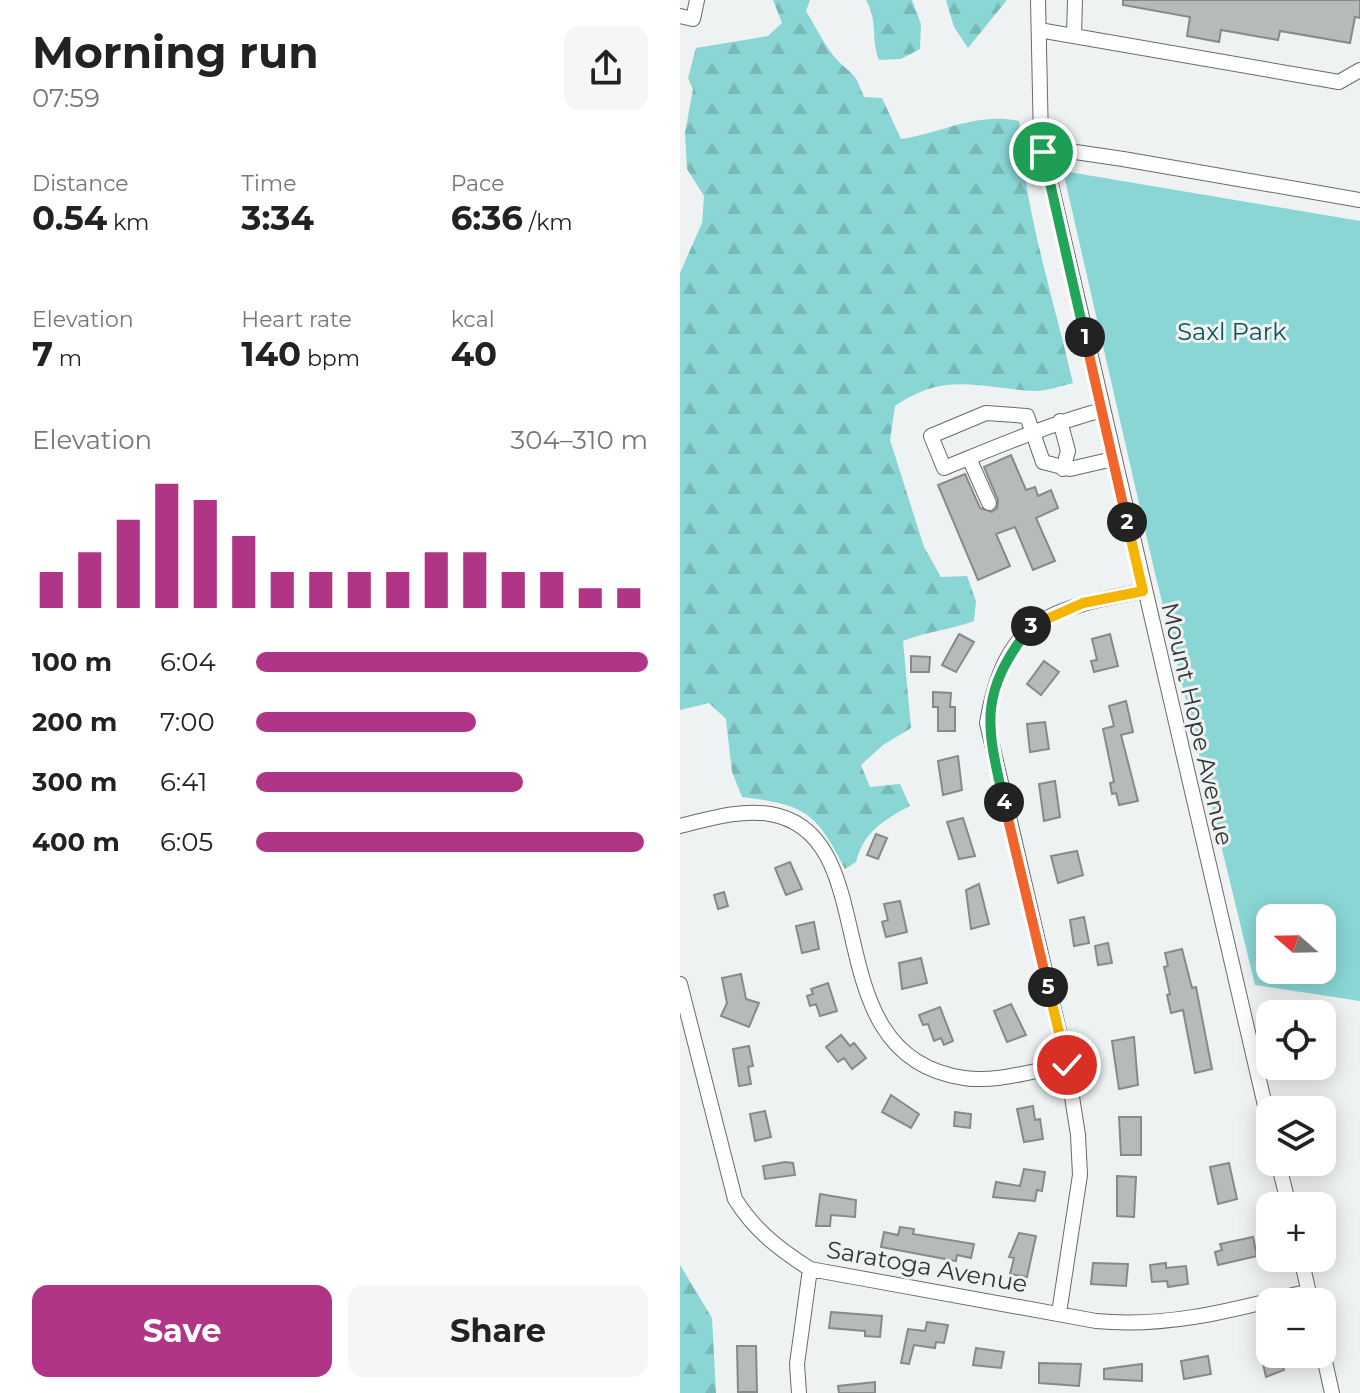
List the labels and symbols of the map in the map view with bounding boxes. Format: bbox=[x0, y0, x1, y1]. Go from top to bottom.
pin bbox=[1009, 118, 1077, 186]
pin: 1 bbox=[1065, 317, 1105, 357]
park label: Saxl Park bbox=[1177, 317, 1287, 346]
pin: 2 bbox=[1107, 502, 1147, 542]
street label: Mount Hope Avenue bbox=[1155, 600, 1240, 848]
pin: 3 bbox=[1011, 606, 1051, 646]
pin: 4 bbox=[984, 782, 1024, 822]
north arrow bbox=[1256, 904, 1336, 984]
pin: 5 bbox=[1028, 967, 1068, 1007]
pin bbox=[1033, 1031, 1101, 1099]
street label: Saratoga Avenue bbox=[824, 1235, 1030, 1298]

